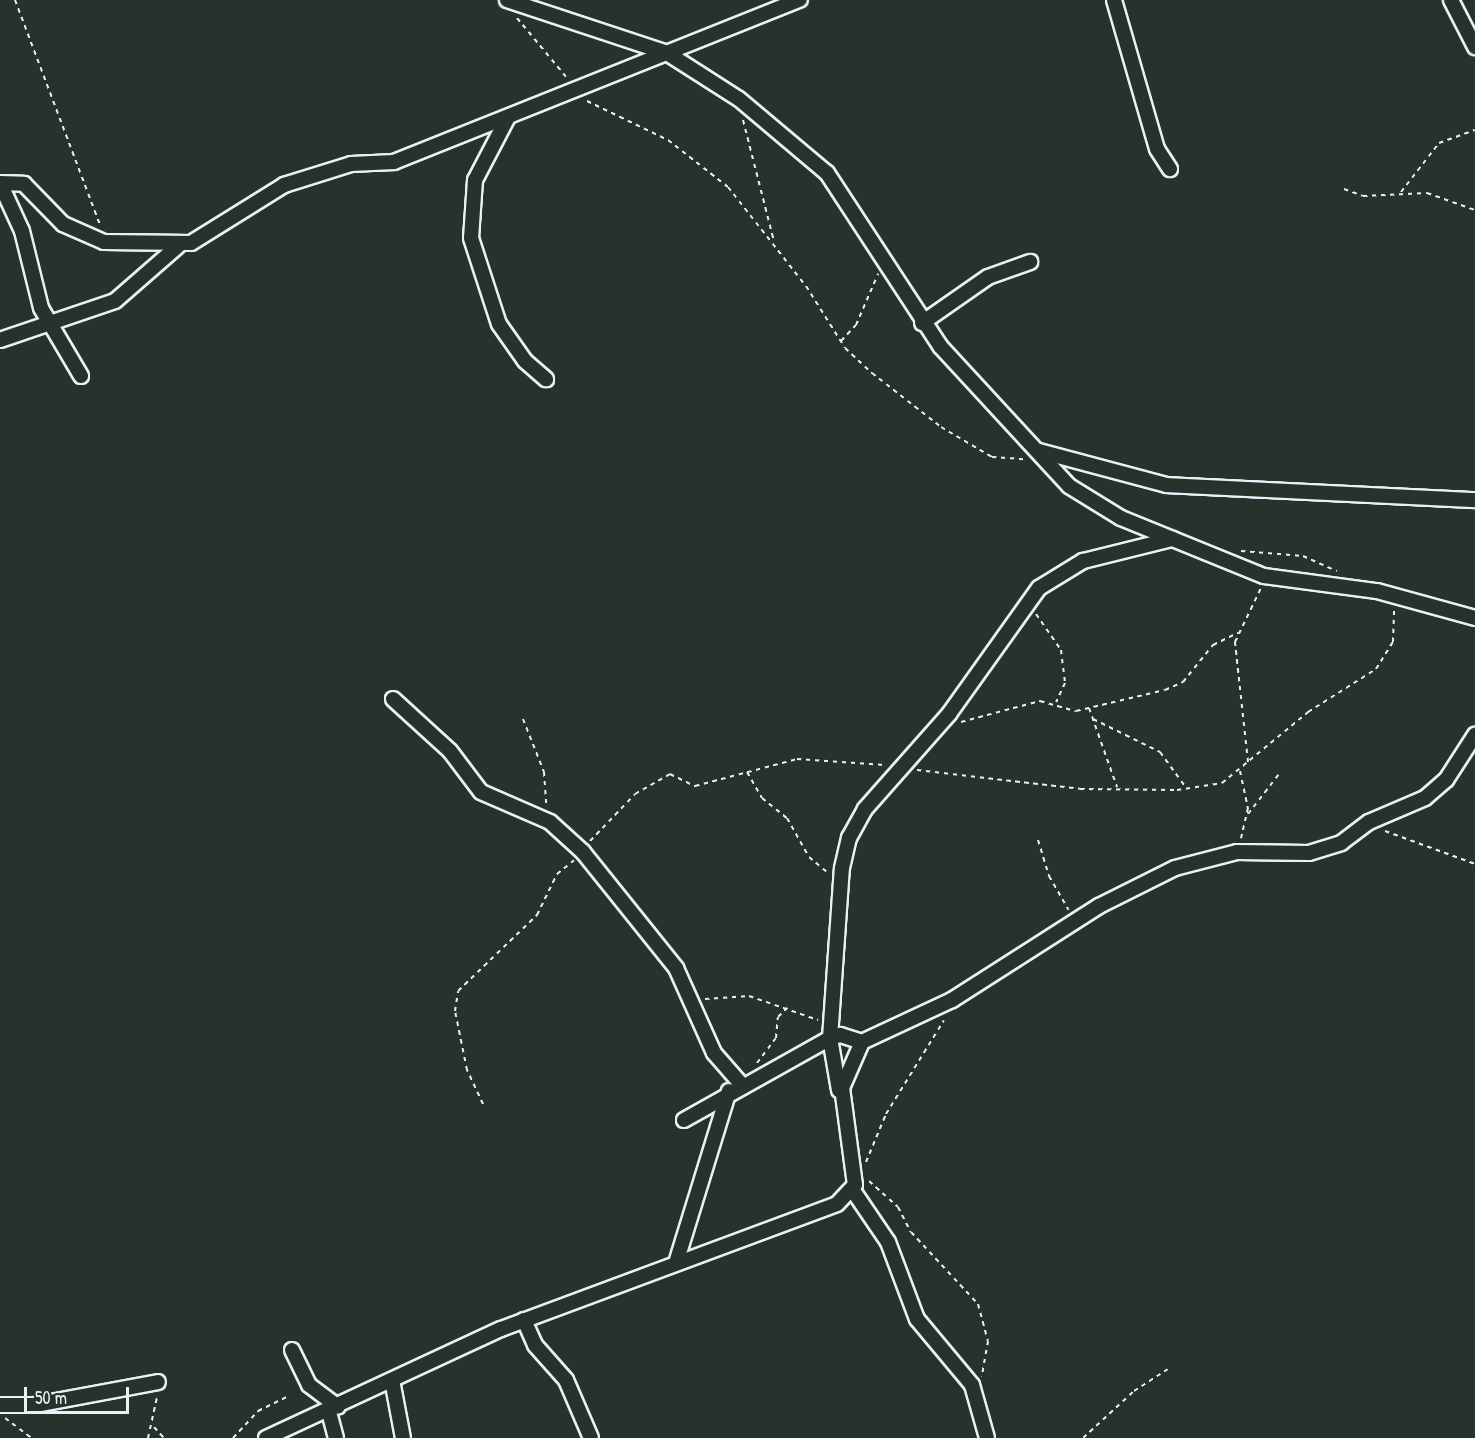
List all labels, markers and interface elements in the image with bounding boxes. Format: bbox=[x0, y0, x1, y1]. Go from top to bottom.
scale bar bbox=[27, 1375, 132, 1413]
text: 50 m bbox=[35, 1385, 67, 1410]

